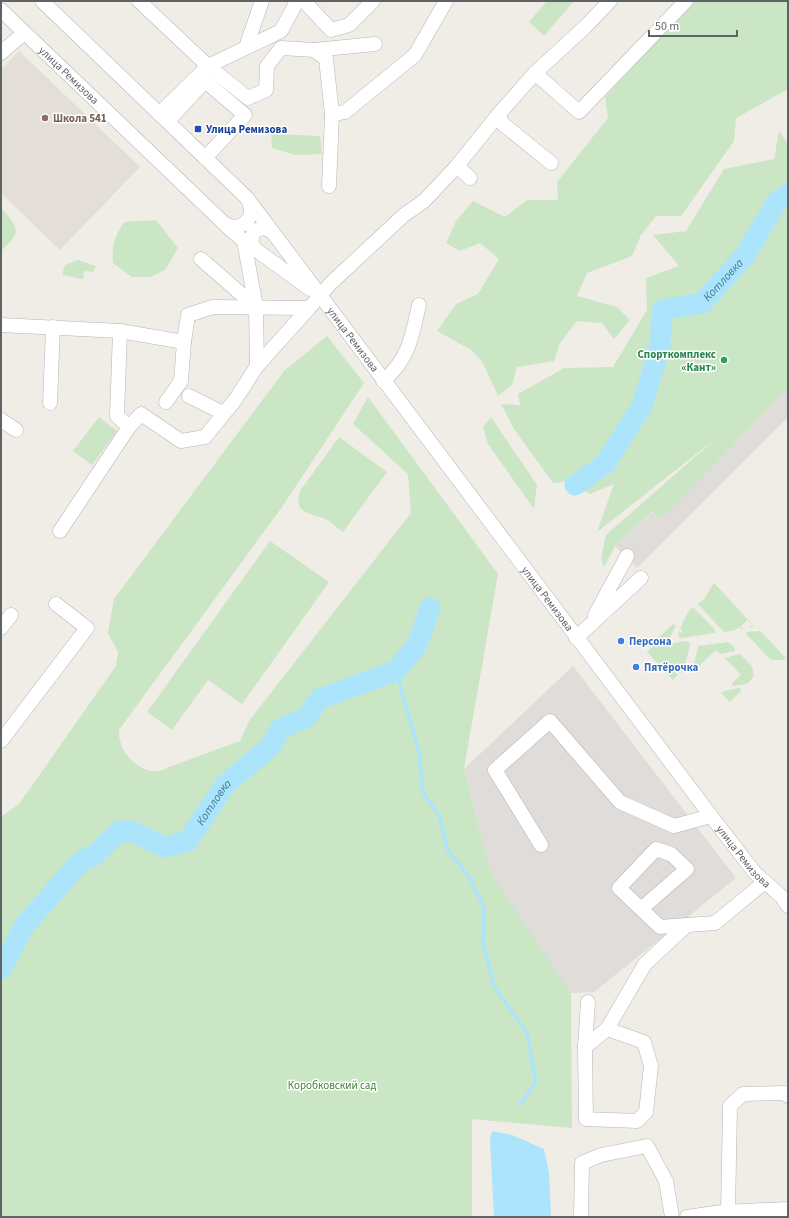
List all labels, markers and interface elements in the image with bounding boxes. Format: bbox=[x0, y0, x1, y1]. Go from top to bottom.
scale bar bbox=[649, 12, 737, 38]
text: 50 m bbox=[655, 18, 679, 35]
street label: улица Ремизова bbox=[35, 43, 102, 108]
place label: Школа 541 bbox=[53, 111, 107, 126]
marker: Школа 541 bbox=[40, 113, 50, 123]
place label: Улица Ремизова bbox=[206, 122, 287, 137]
marker: Улица Ремизова bbox=[193, 124, 203, 134]
water label: Котловка bbox=[699, 255, 748, 305]
street label: улица Ремизова bbox=[323, 304, 382, 375]
place label: Спорткомплекс «Кант» bbox=[637, 347, 716, 375]
marker: Спорткомплекс «Кант» bbox=[719, 355, 729, 365]
street label: улица Ремизова bbox=[518, 563, 577, 634]
place label: Персона bbox=[629, 634, 672, 649]
marker: Персона bbox=[616, 636, 626, 646]
place label: Пятёрочка bbox=[644, 660, 699, 675]
marker: Пятёрочка bbox=[631, 662, 641, 672]
water label: Котловка bbox=[192, 775, 236, 829]
street label: улица Ремизова bbox=[713, 822, 774, 891]
park label: Коробковский сад bbox=[288, 1078, 376, 1093]

